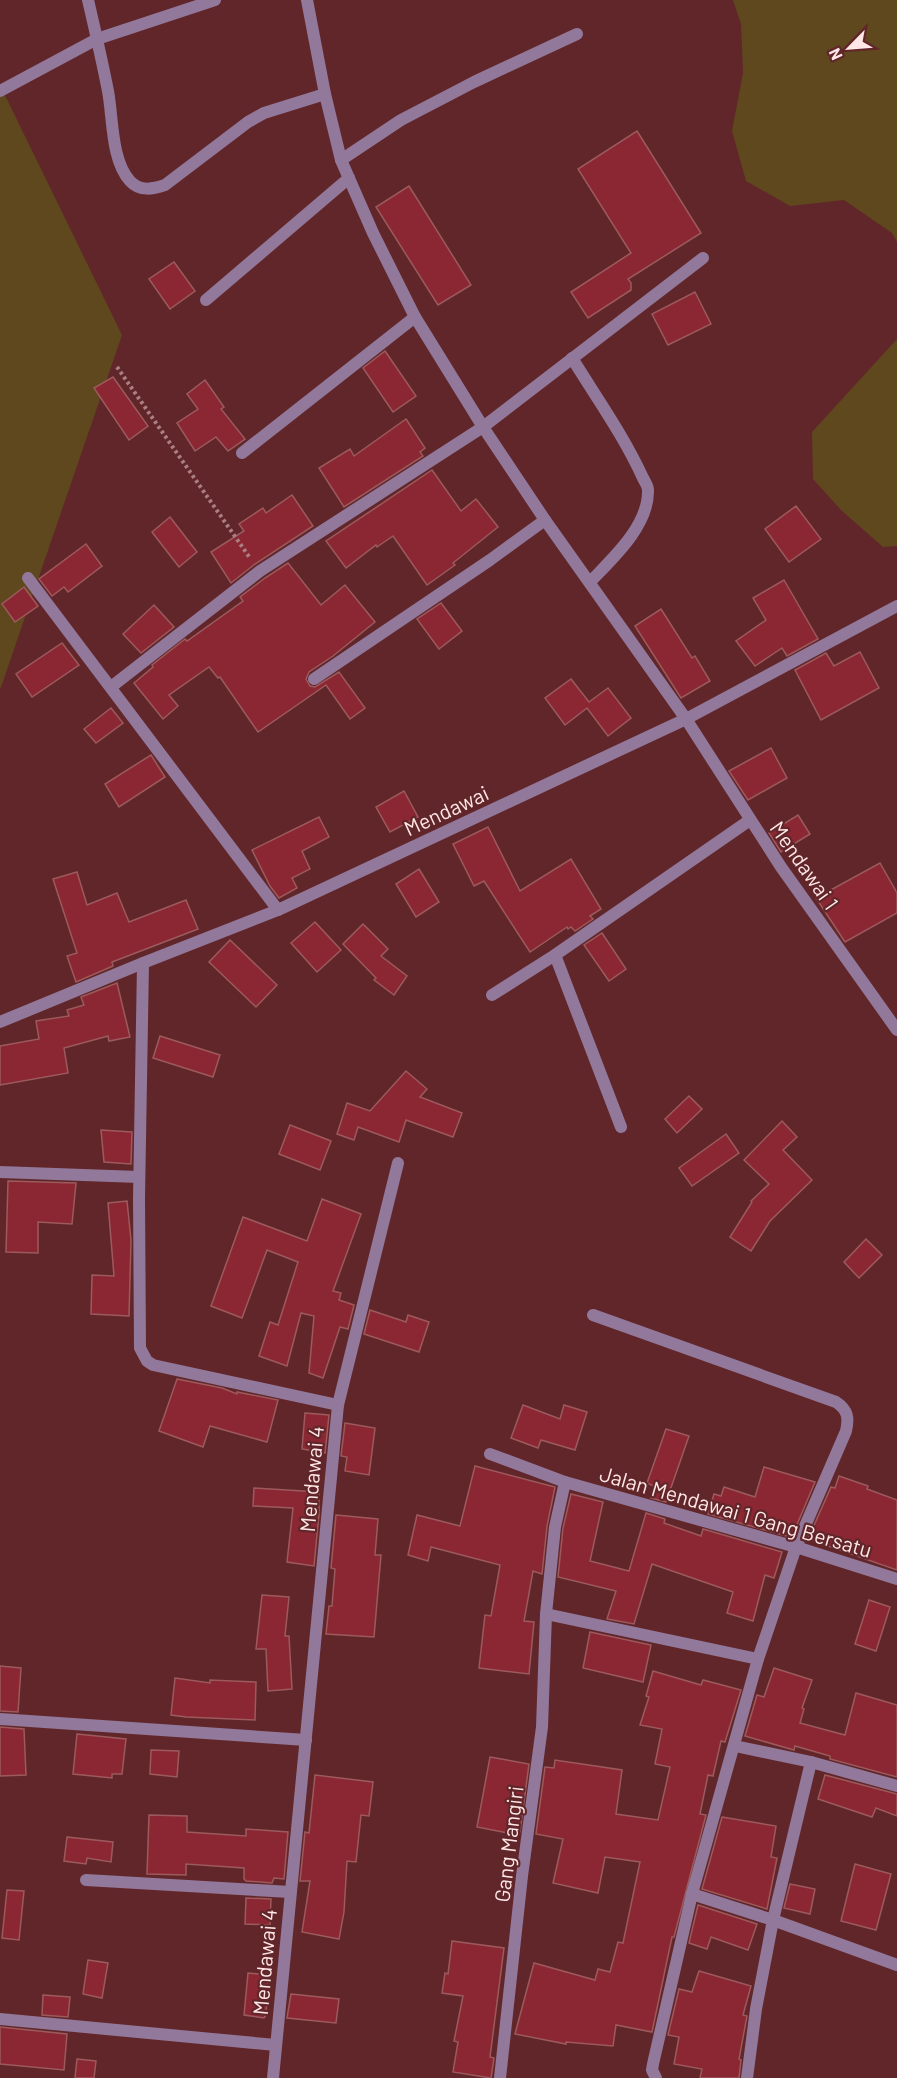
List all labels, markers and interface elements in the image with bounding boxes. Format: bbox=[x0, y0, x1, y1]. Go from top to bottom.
north arrow bbox=[819, 18, 879, 78]
text: N bbox=[824, 46, 846, 63]
street label: Mendawai bbox=[400, 780, 492, 840]
street label: Mendawai 1 bbox=[766, 816, 844, 914]
street label: Mendawai 4 bbox=[294, 1425, 328, 1533]
street label: Jalan Mendawai 1 Gang Bersatu bbox=[597, 1460, 875, 1562]
street label: Gang Mangiri bbox=[488, 1784, 528, 1904]
street label: Mendawai 4 bbox=[247, 1908, 281, 2016]

